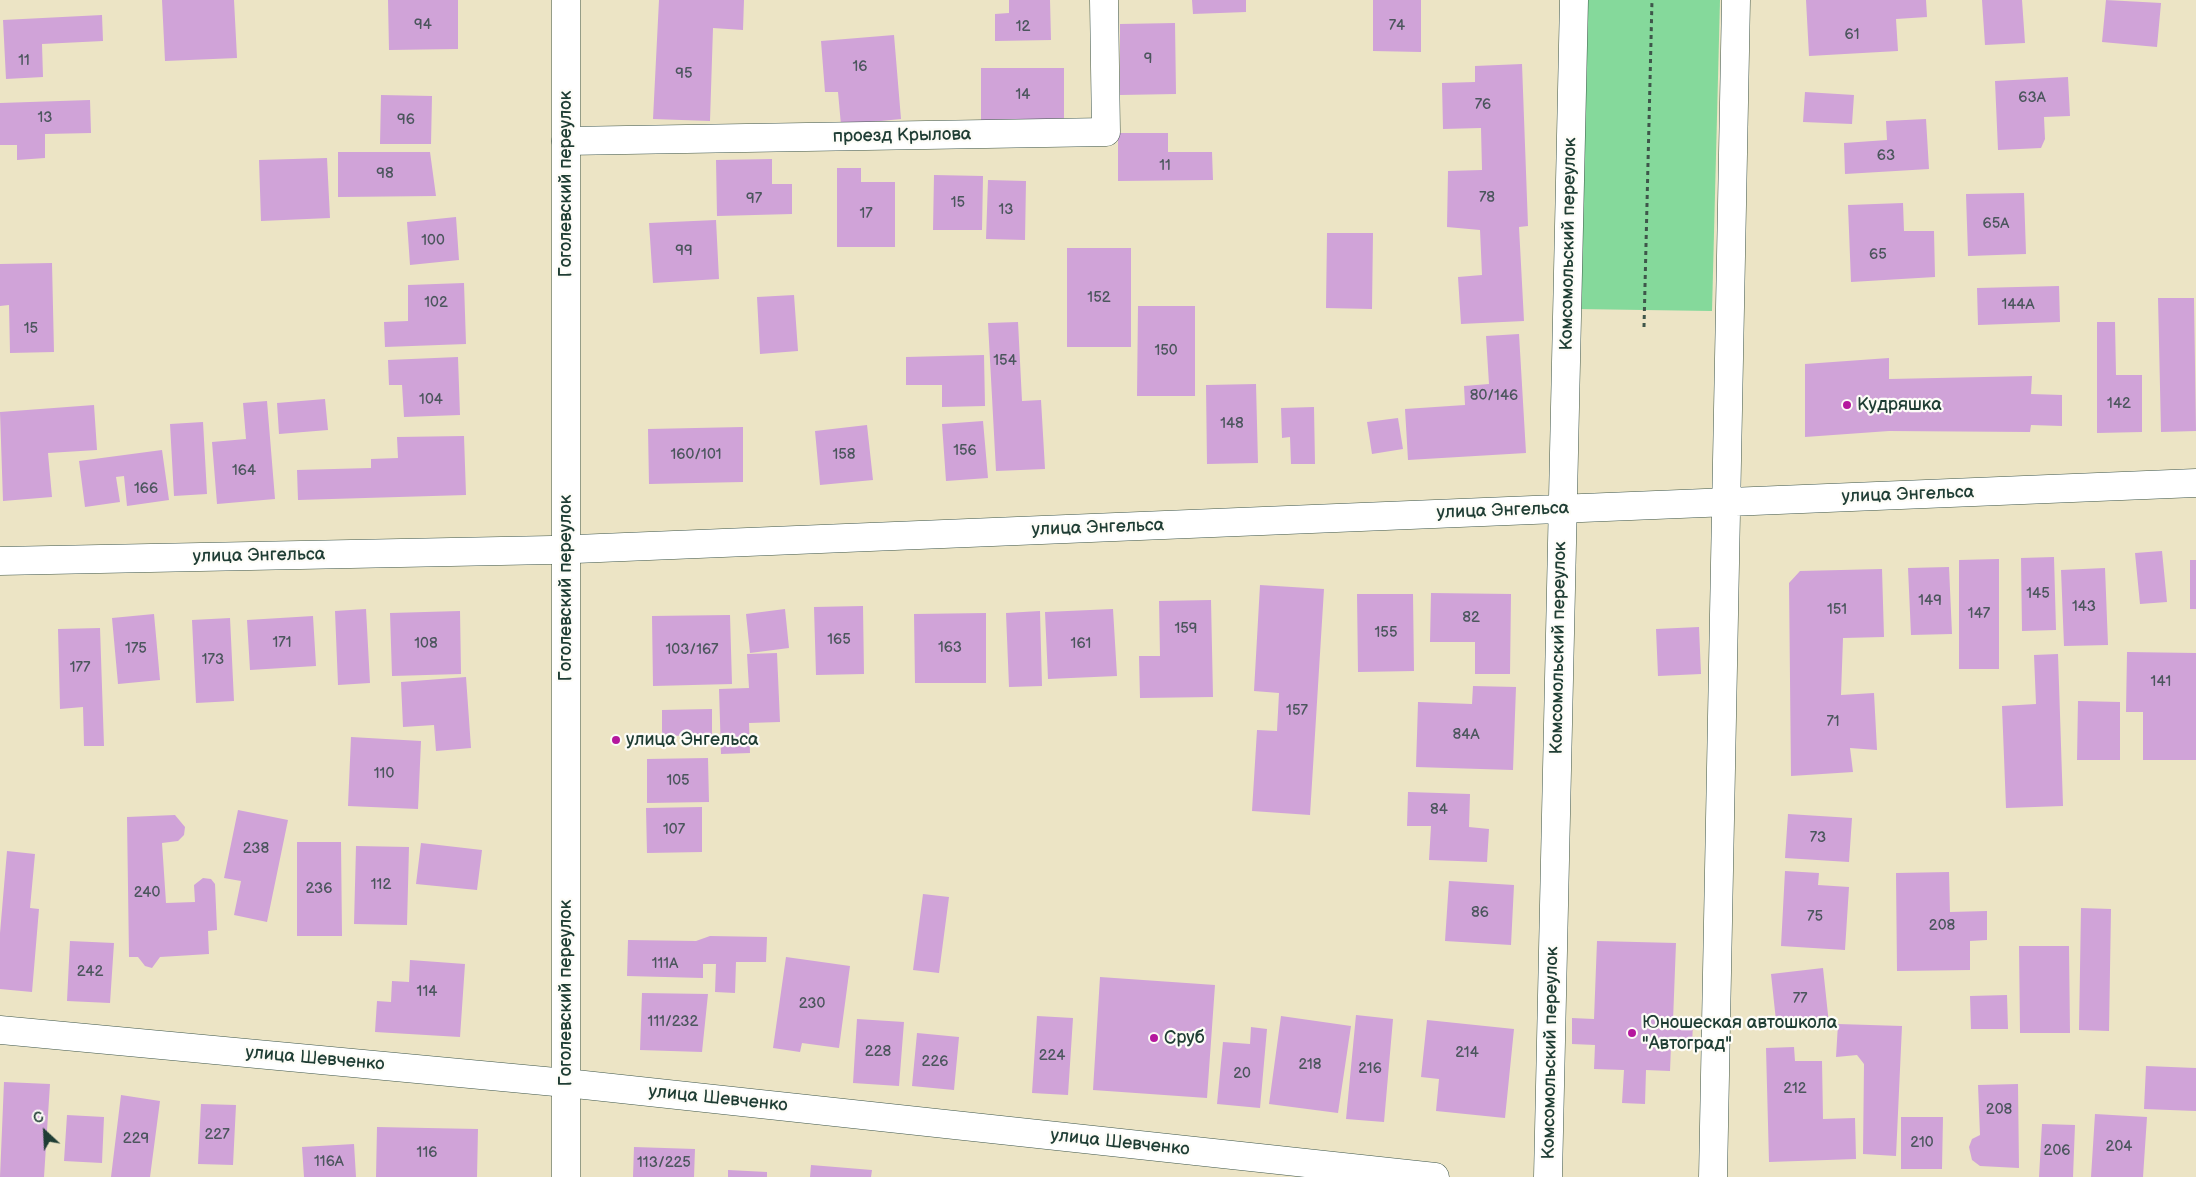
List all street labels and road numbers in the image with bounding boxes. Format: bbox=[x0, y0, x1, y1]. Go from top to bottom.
street label: Гоголевский переулок bbox=[555, 91, 577, 277]
street label: проезд Крылова bbox=[832, 124, 972, 148]
street label: Комсомольский переулок bbox=[1556, 137, 1582, 351]
street label: улица Энгельса bbox=[1841, 482, 1975, 508]
street label: Гоголевский переулок bbox=[555, 495, 577, 681]
street label: улица Энгельса bbox=[1436, 498, 1570, 524]
street label: улица Энгельса bbox=[1031, 515, 1165, 541]
street label: Комсомольский переулок bbox=[1546, 541, 1572, 755]
street label: улица Энгельса bbox=[192, 544, 326, 568]
street label: Гоголевский переулок bbox=[555, 900, 577, 1086]
street label: Комсомольский переулок bbox=[1538, 946, 1564, 1160]
street label: улица Шевченко bbox=[244, 1042, 386, 1076]
street label: улица Шевченко bbox=[647, 1081, 789, 1117]
street label: улица Шевченко bbox=[1049, 1125, 1191, 1161]

